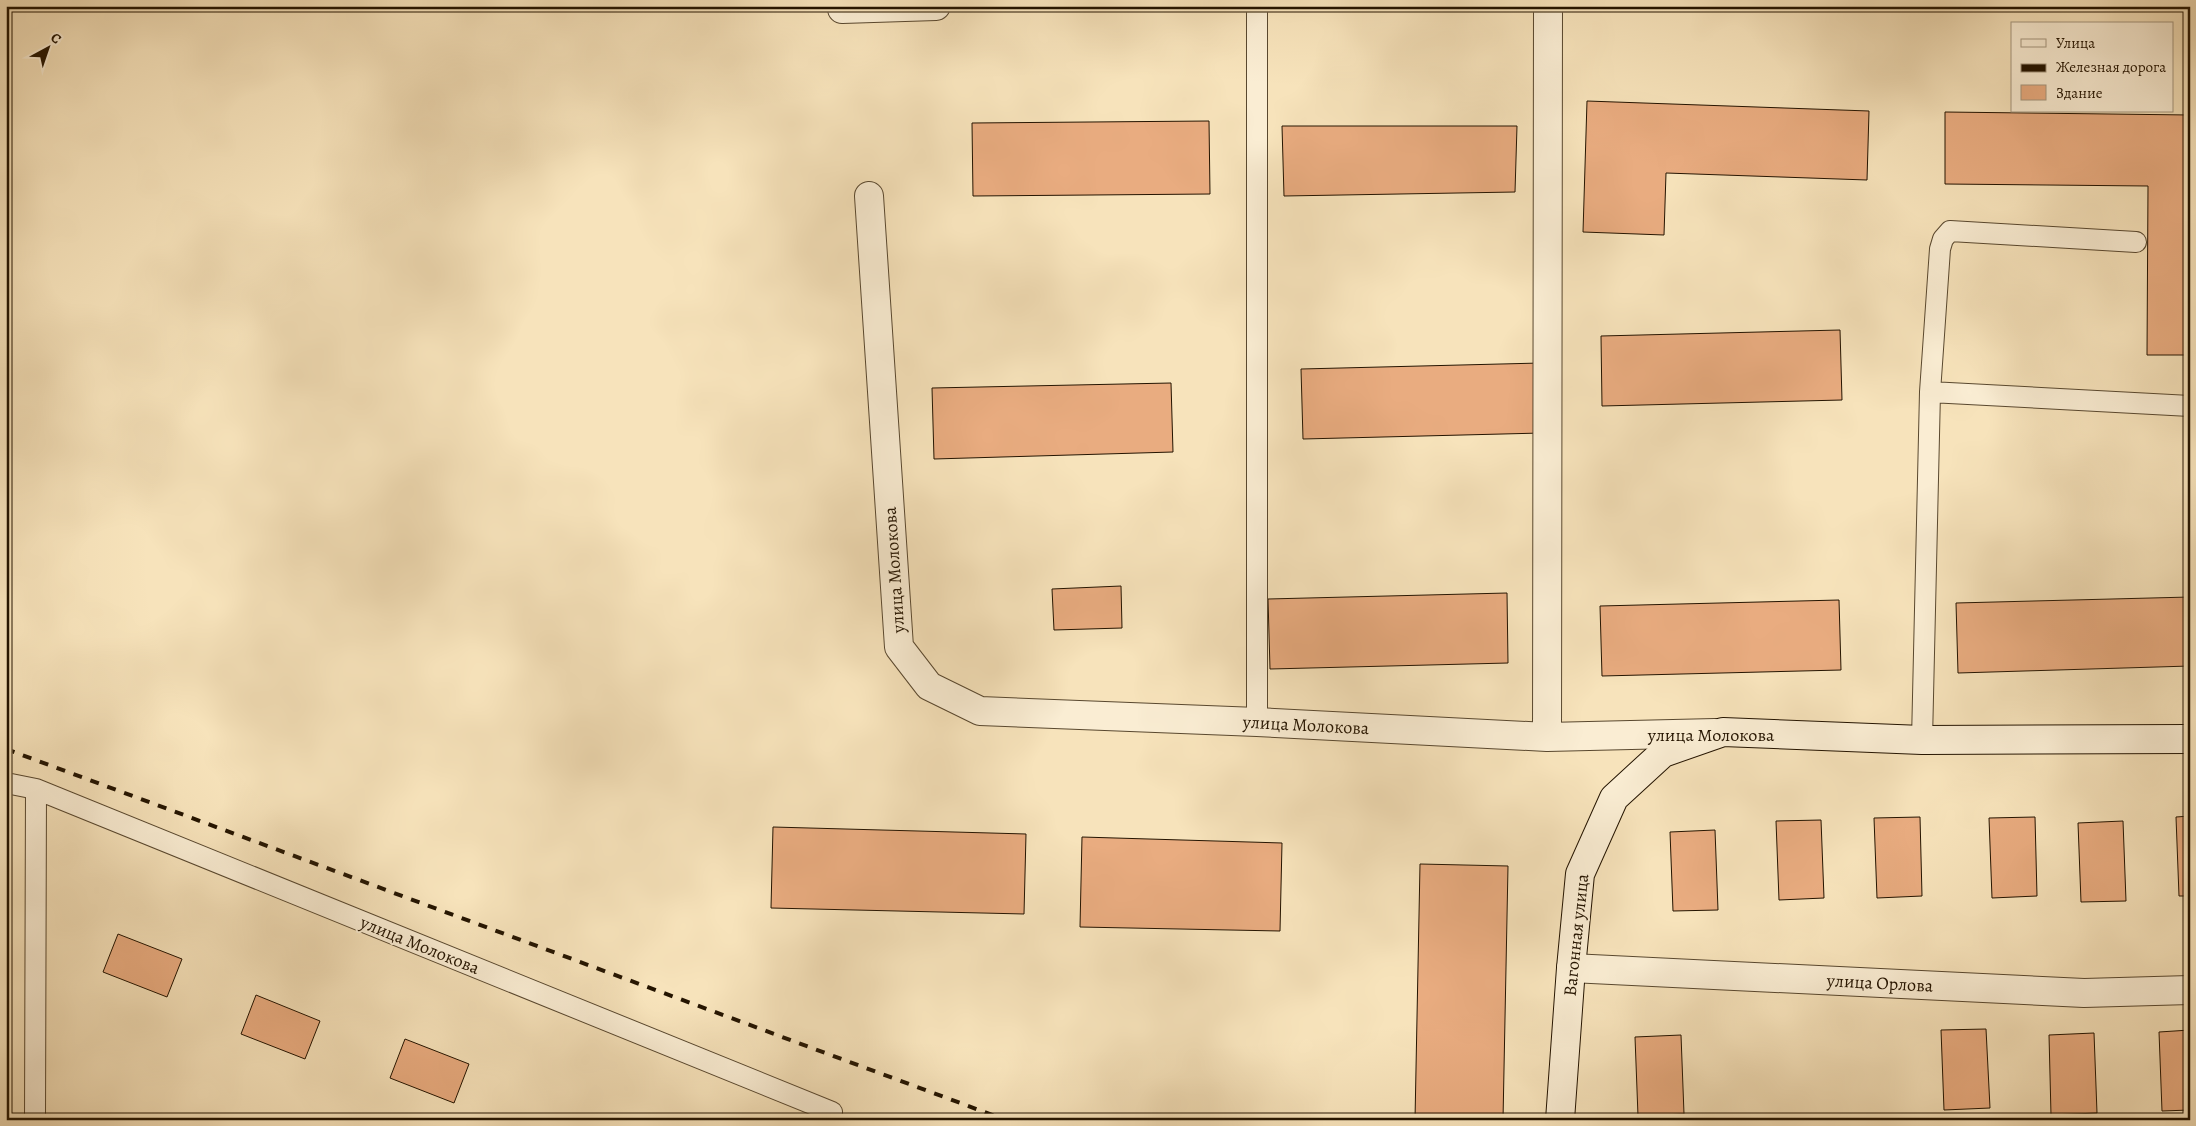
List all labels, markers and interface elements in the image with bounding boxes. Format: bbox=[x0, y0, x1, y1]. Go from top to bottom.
north arrow bbox=[22, 22, 72, 72]
legend bbox=[2011, 22, 2174, 112]
text: С bbox=[47, 28, 66, 49]
text: Улица bbox=[2056, 33, 2095, 53]
text: Железная дорога bbox=[2056, 57, 2166, 77]
text: Здание bbox=[2056, 83, 2103, 103]
street label: улица Молокова bbox=[878, 505, 910, 635]
street label: улица Молокова bbox=[1241, 710, 1370, 740]
street label: улица Молокова bbox=[1647, 723, 1775, 747]
street label: Вагонная улица bbox=[1558, 872, 1594, 997]
street label: улица Молокова bbox=[356, 910, 484, 980]
street label: улица Орлова bbox=[1825, 968, 1934, 998]

